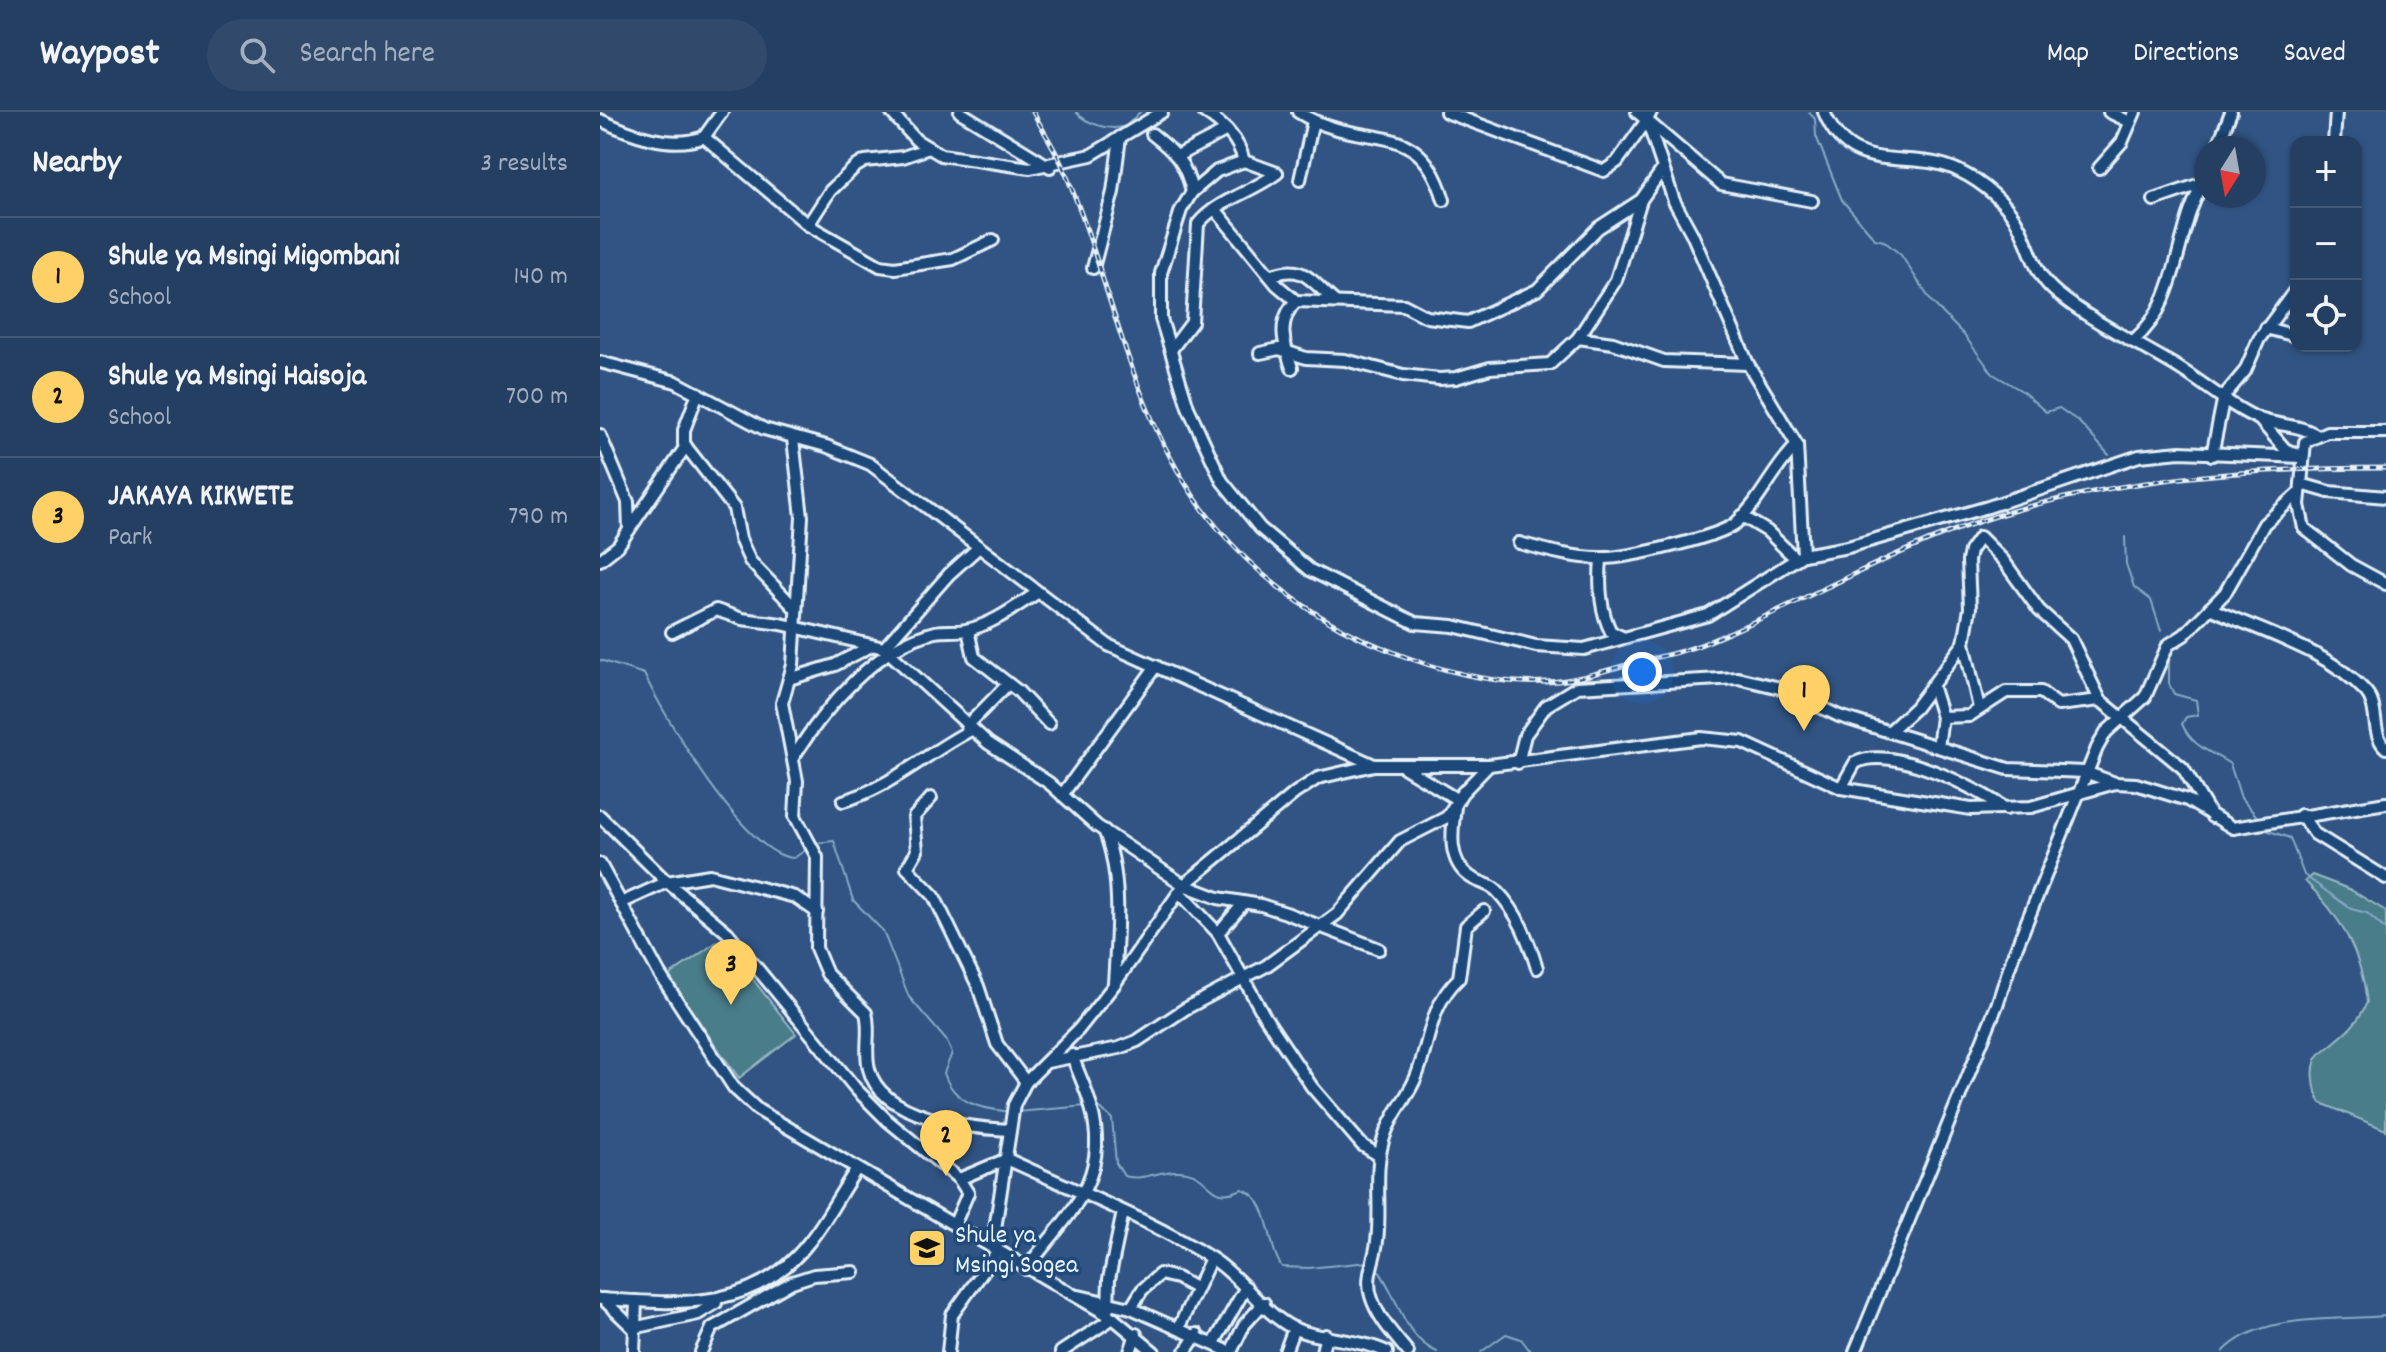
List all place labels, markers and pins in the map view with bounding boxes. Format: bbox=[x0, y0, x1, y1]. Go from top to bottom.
pin: 1 bbox=[1778, 665, 1830, 731]
pin: 3 bbox=[705, 939, 757, 1005]
pin: 2 bbox=[920, 1110, 972, 1176]
place label: Shule ya Msingi Sogea bbox=[955, 1218, 1079, 1285]
school or university icon: Shule ya Msingi Sogea bbox=[906, 1227, 948, 1269]

